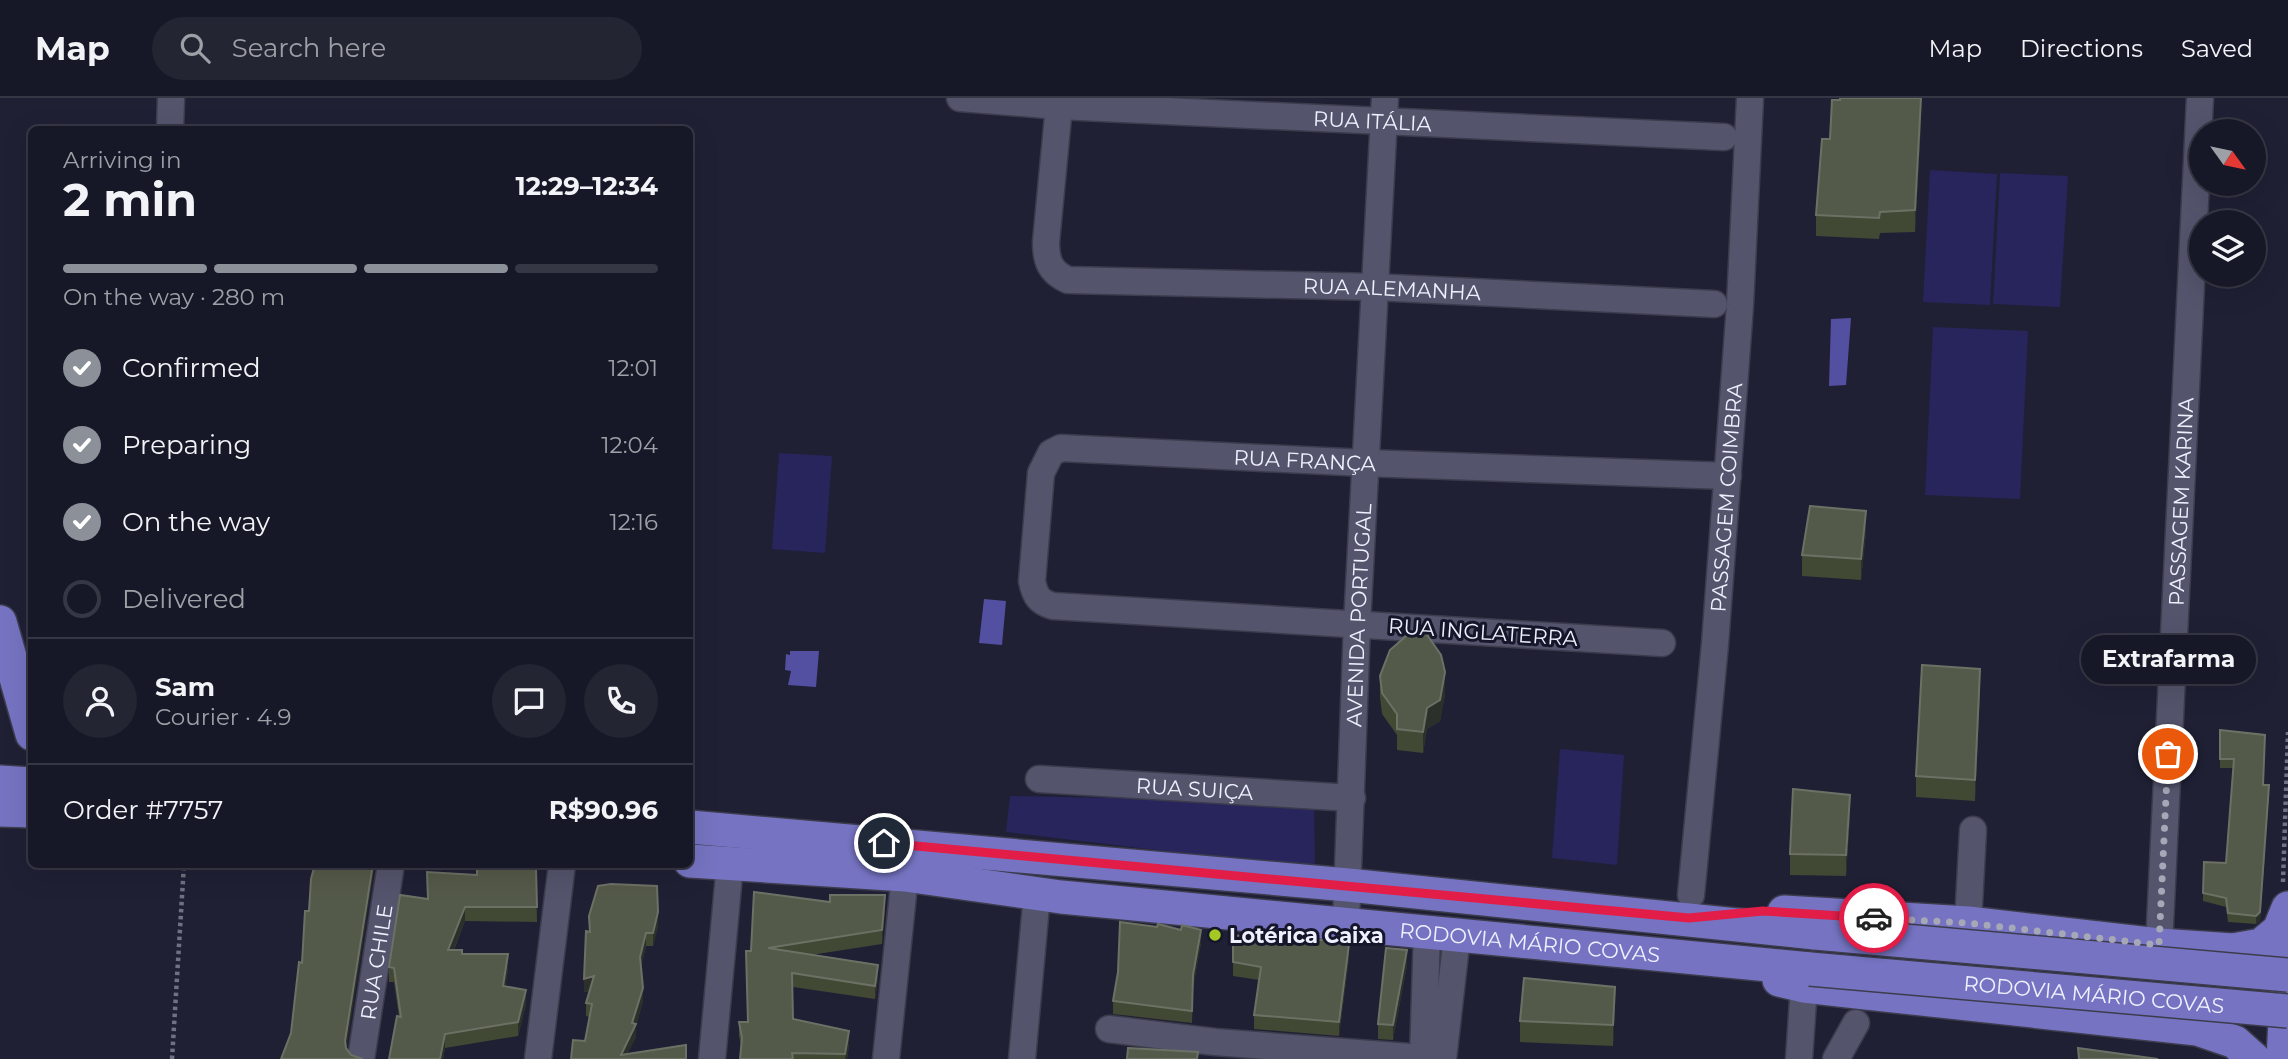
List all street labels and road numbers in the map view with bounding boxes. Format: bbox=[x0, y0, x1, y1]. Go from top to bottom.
street label: RUA ITÁLIA bbox=[1313, 105, 1433, 136]
street label: RUA ALEMANHA bbox=[1303, 273, 1482, 305]
street label: PASSAGEM COIMBRA bbox=[1705, 381, 1747, 613]
street label: PASSAGEM KARINA bbox=[2163, 396, 2198, 606]
street label: RUA FRANÇA bbox=[1233, 444, 1377, 476]
street label: AVENIDA PORTUGAL bbox=[1341, 502, 1376, 727]
street label: RUA INGLATERRA bbox=[1387, 613, 1580, 651]
street label: RUA SUIÇA bbox=[1135, 772, 1255, 805]
street label: RUA CHILE bbox=[355, 902, 397, 1022]
street label: RODOVIA MÁRIO COVAS bbox=[1398, 917, 1661, 967]
street label: RODOVIA MÁRIO COVAS bbox=[1962, 970, 2225, 1018]

